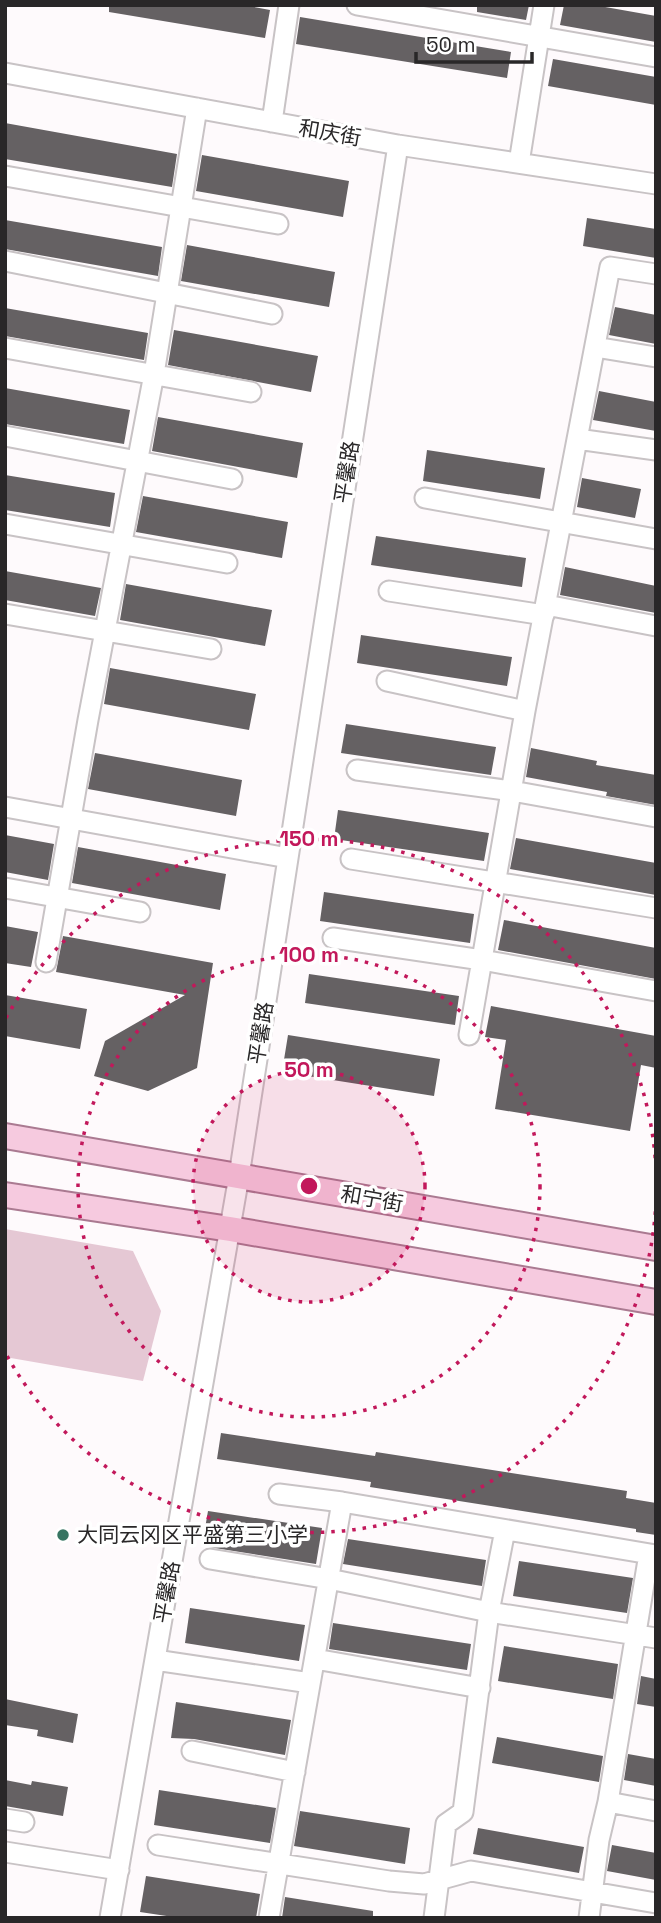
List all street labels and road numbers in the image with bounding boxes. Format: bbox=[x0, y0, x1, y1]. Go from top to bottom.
street label: 和庆街 bbox=[297, 114, 363, 151]
street label: 平馨路 bbox=[328, 439, 365, 505]
street label: 平馨路 bbox=[242, 1000, 279, 1066]
street label: 和宁街 bbox=[339, 1180, 405, 1217]
street label: 平馨路 bbox=[148, 1559, 185, 1625]

